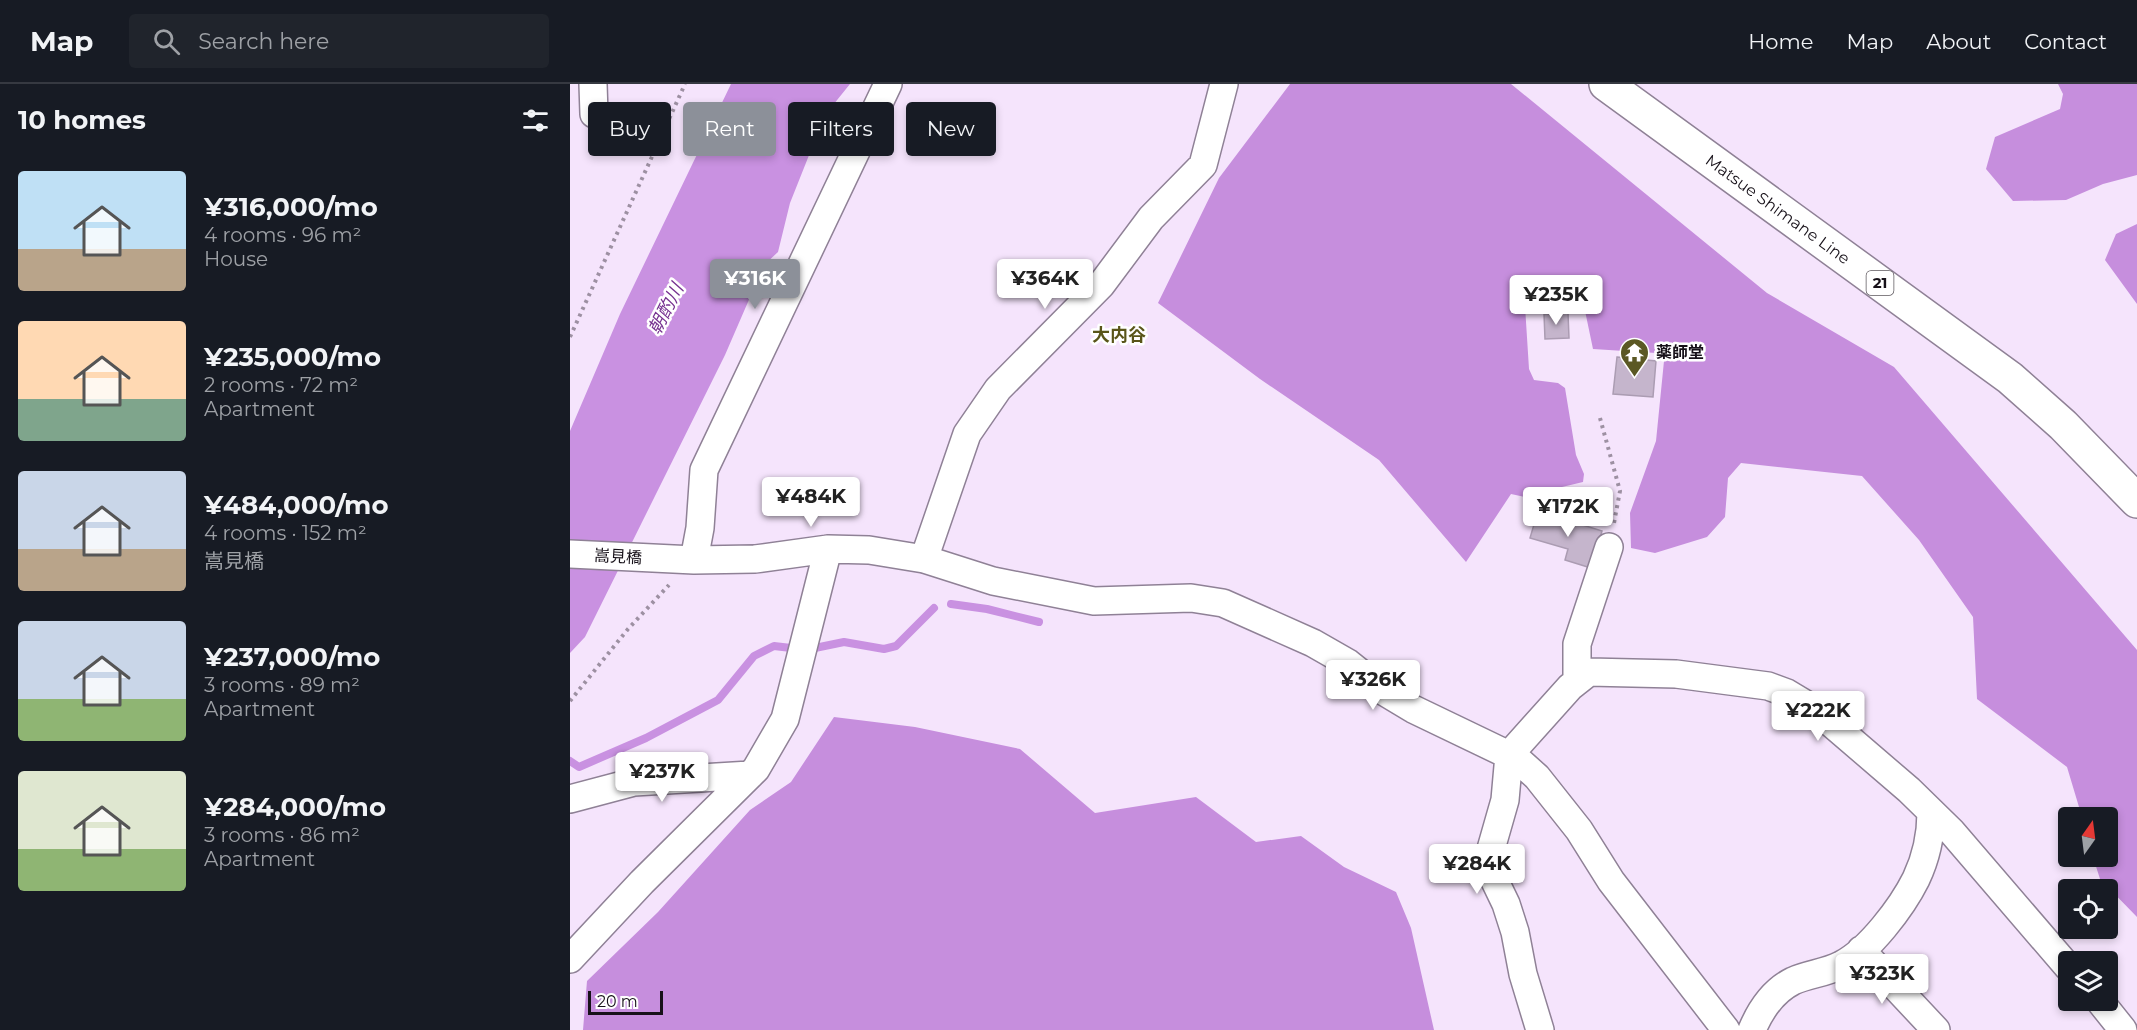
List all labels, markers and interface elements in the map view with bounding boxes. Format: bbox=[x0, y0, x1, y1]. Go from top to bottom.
search box bbox=[129, 14, 549, 68]
text: Map bbox=[30, 24, 93, 58]
icon: search bbox=[150, 25, 183, 58]
text: Search here bbox=[198, 28, 329, 55]
text: Home bbox=[1748, 29, 1813, 54]
text: Map bbox=[1846, 29, 1893, 54]
text: About bbox=[1926, 29, 1991, 54]
text: Contact bbox=[2024, 29, 2107, 54]
chip: Buy bbox=[588, 102, 671, 156]
chip: Rent bbox=[683, 102, 776, 156]
chip: Filters bbox=[788, 102, 894, 156]
chip: New bbox=[906, 102, 996, 156]
text: 10 homes bbox=[18, 104, 146, 136]
icon: filters bbox=[519, 104, 552, 137]
street label: Matsue Shimane Line bbox=[1702, 151, 1854, 268]
text: ¥316,000/mo bbox=[204, 191, 378, 223]
icon: home bbox=[66, 195, 138, 267]
text: 4 rooms · 96 m² bbox=[204, 223, 361, 247]
text: House bbox=[204, 247, 268, 271]
pin: ¥316K bbox=[713, 259, 797, 310]
pin: ¥364K bbox=[1003, 259, 1087, 310]
text: ¥316K bbox=[724, 266, 786, 290]
text: ¥364K bbox=[1011, 266, 1079, 290]
road number: 21 bbox=[1866, 271, 1894, 295]
pin: ¥235K bbox=[1514, 275, 1598, 326]
water label: 朝酌川 bbox=[644, 278, 689, 338]
text: ¥235K bbox=[1524, 282, 1588, 306]
district label: 大内谷 bbox=[1092, 324, 1146, 346]
temple icon: 薬師堂 bbox=[1619, 336, 1651, 378]
text: ¥235,000/mo bbox=[204, 341, 381, 373]
place label: 薬師堂 bbox=[1656, 343, 1704, 362]
icon: home bbox=[66, 345, 138, 417]
text: 2 rooms · 72 m² bbox=[204, 373, 358, 397]
text: Apartment bbox=[204, 397, 315, 421]
pin: ¥484K bbox=[769, 477, 853, 528]
text: ¥484K bbox=[776, 484, 846, 508]
pin: ¥172K bbox=[1526, 487, 1610, 538]
text: ¥484,000/mo bbox=[204, 489, 389, 521]
text: ¥172K bbox=[1537, 494, 1599, 518]
icon: home bbox=[66, 495, 138, 567]
text: 4 rooms · 152 m² bbox=[204, 521, 367, 545]
street label: 嵩見橋 bbox=[594, 546, 642, 567]
text: 嵩見橋 bbox=[204, 549, 264, 573]
text: ¥237,000/mo bbox=[204, 641, 380, 673]
icon: home bbox=[66, 645, 138, 717]
pin: ¥326K bbox=[1331, 660, 1415, 711]
text: ¥326K bbox=[1340, 667, 1406, 691]
text: 3 rooms · 89 m² bbox=[204, 673, 360, 697]
pin: ¥222K bbox=[1776, 691, 1860, 742]
text: Apartment bbox=[204, 697, 315, 721]
text: ¥222K bbox=[1786, 698, 1850, 722]
pin: ¥237K bbox=[620, 752, 704, 803]
text: ¥237K bbox=[629, 759, 695, 783]
text: ¥284,000/mo bbox=[204, 791, 386, 823]
icon: home bbox=[66, 795, 138, 867]
north arrow bbox=[2058, 807, 2118, 867]
map controls bbox=[2058, 807, 2118, 1011]
text: 3 rooms · 86 m² bbox=[204, 823, 360, 847]
pin: ¥284K bbox=[1435, 844, 1519, 895]
text: Apartment bbox=[204, 847, 315, 871]
text: ¥284K bbox=[1443, 851, 1511, 875]
button: locate bbox=[2058, 879, 2118, 939]
button: layers bbox=[2058, 951, 2118, 1011]
pin: ¥323K bbox=[1840, 954, 1924, 1005]
text: ¥323K bbox=[1849, 961, 1915, 985]
scale bar bbox=[588, 988, 663, 1016]
text: 20 m bbox=[597, 992, 638, 1011]

